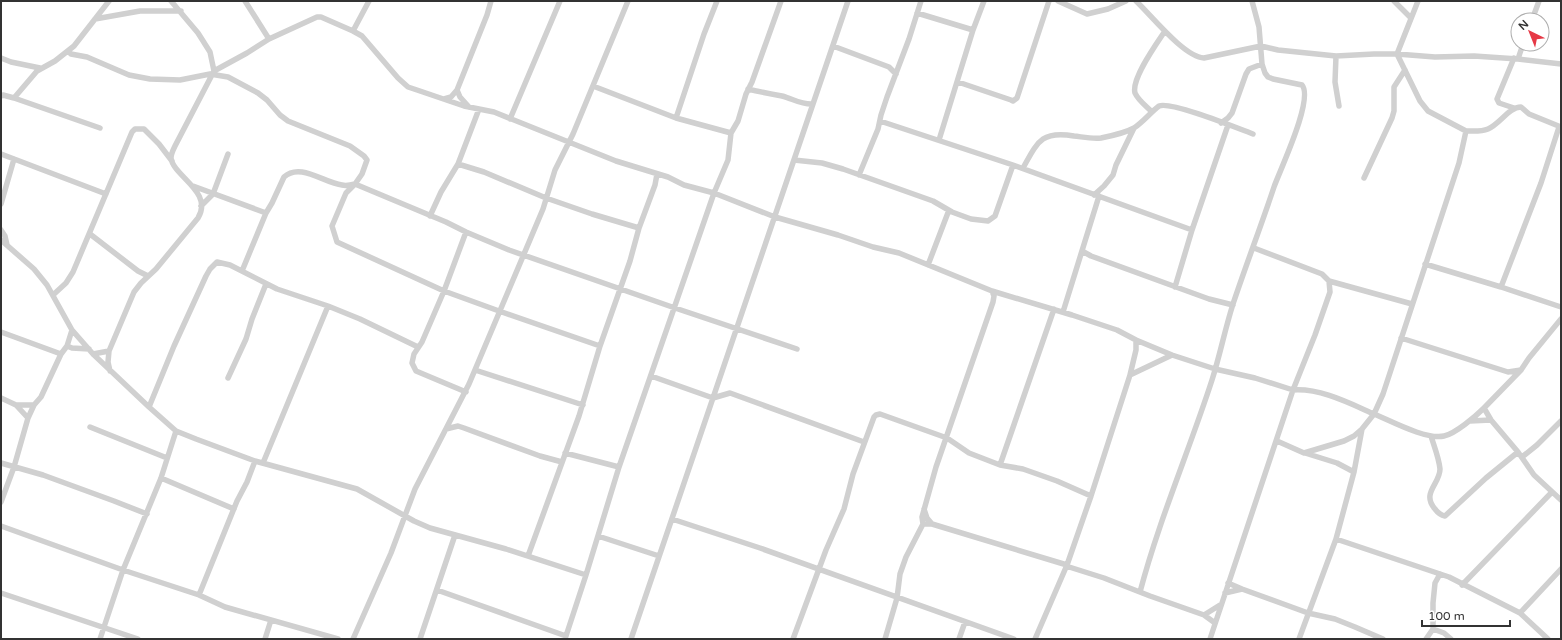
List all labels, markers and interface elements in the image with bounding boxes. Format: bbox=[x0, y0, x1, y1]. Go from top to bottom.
north arrow bbox=[1510, 12, 1550, 52]
text: N bbox=[1516, 17, 1531, 33]
scale bar bbox=[1422, 602, 1510, 628]
text: 100 m bbox=[1428, 609, 1465, 623]

